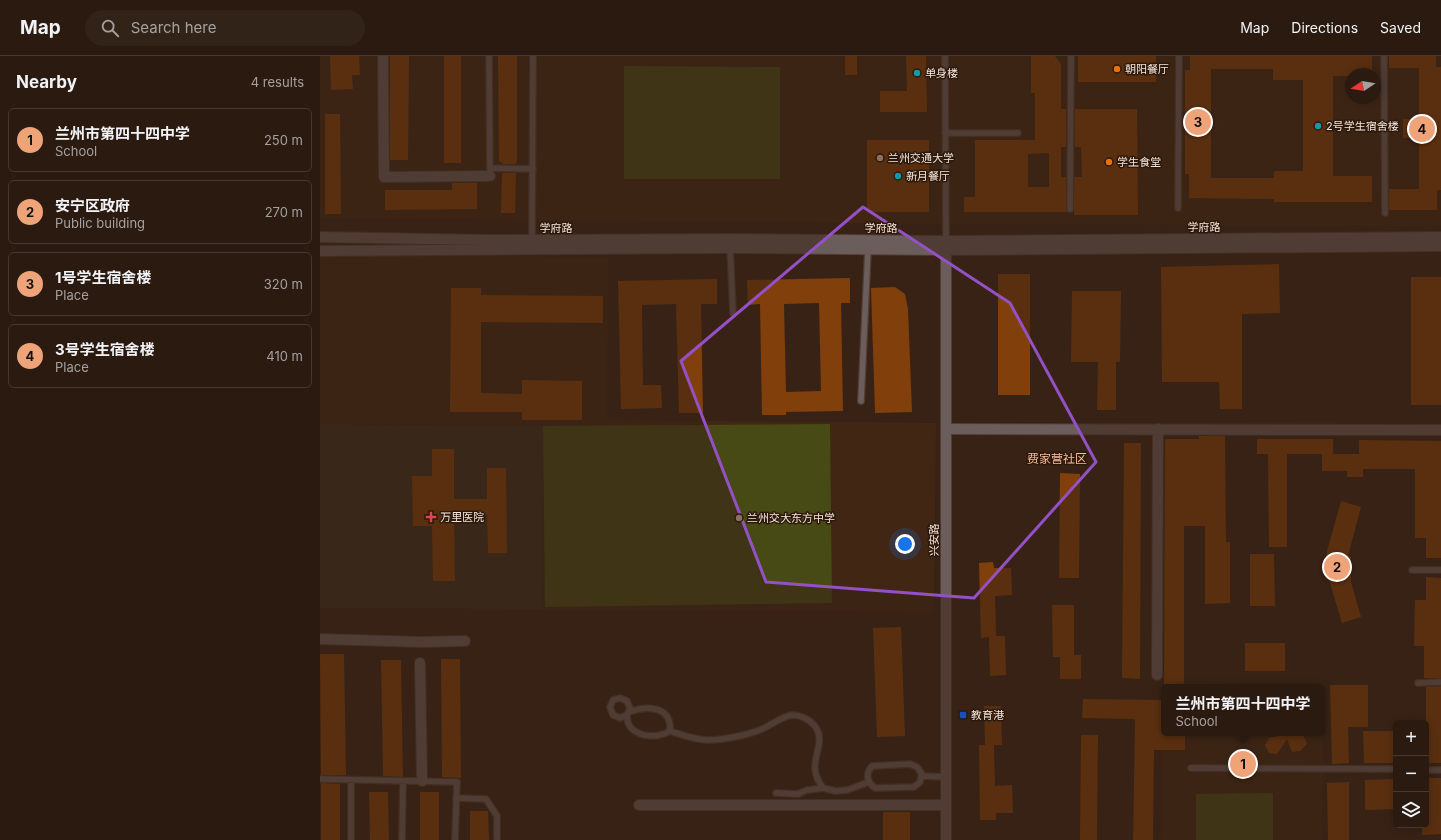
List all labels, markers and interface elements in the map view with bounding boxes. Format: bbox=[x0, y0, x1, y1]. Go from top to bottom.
search box bbox=[85, 10, 365, 46]
text: Map bbox=[20, 16, 61, 39]
icon: search bbox=[99, 17, 121, 39]
text: Search here bbox=[131, 18, 216, 37]
text: Map bbox=[1240, 19, 1269, 36]
text: Directions bbox=[1291, 19, 1358, 36]
text: Saved bbox=[1380, 19, 1421, 36]
place label: 朝阳餐厅 bbox=[1125, 62, 1169, 76]
marker: 朝阳餐厅 bbox=[1112, 64, 1122, 74]
place label: 单身楼 bbox=[925, 66, 958, 80]
marker: 单身楼 bbox=[912, 68, 922, 78]
north arrow bbox=[1345, 68, 1381, 104]
text: Nearby bbox=[16, 72, 77, 92]
text: 4 results bbox=[251, 74, 304, 90]
pin: 3 bbox=[1185, 107, 1211, 137]
pin: 4 bbox=[1409, 114, 1435, 144]
place label: 2号学生宿舍楼 bbox=[1326, 119, 1399, 133]
marker: 2号学生宿舍楼 bbox=[1313, 121, 1323, 131]
text: 兰州市第四十四中学 bbox=[55, 124, 190, 143]
text: 1 bbox=[27, 132, 33, 148]
text: 250 m bbox=[264, 132, 303, 148]
text: School bbox=[55, 143, 97, 159]
place label: 兰州交通大学 bbox=[888, 151, 954, 165]
marker: 兰州交通大学 bbox=[875, 153, 885, 163]
place label: 学生食堂 bbox=[1117, 155, 1161, 169]
marker: 学生食堂 bbox=[1104, 157, 1114, 167]
place label: 新月餐厅 bbox=[906, 169, 950, 183]
marker: 新月餐厅 bbox=[893, 171, 903, 181]
text: 安宁区政府 bbox=[55, 196, 130, 215]
text: 2 bbox=[26, 204, 34, 220]
text: 270 m bbox=[265, 204, 303, 220]
text: Public building bbox=[55, 215, 145, 231]
street label: 学府路 bbox=[1188, 220, 1221, 234]
street label: 学府路 bbox=[540, 221, 573, 235]
street label: 学府路 bbox=[864, 221, 898, 235]
text: 1号学生宿舍楼 bbox=[55, 268, 151, 287]
text: 3 bbox=[26, 276, 34, 292]
text: 320 m bbox=[264, 276, 303, 292]
text: Place bbox=[55, 287, 89, 303]
text: 3号学生宿舍楼 bbox=[55, 340, 155, 359]
text: 4 bbox=[26, 348, 34, 364]
text: 410 m bbox=[266, 348, 303, 364]
text: Place bbox=[55, 359, 89, 375]
district label: 费家营社区 bbox=[1027, 451, 1087, 466]
place label: 万里医院 bbox=[440, 510, 484, 524]
marker: 万里医院 bbox=[425, 511, 437, 523]
place label: 兰州交大东方中学 bbox=[747, 511, 835, 525]
marker: 兰州交大东方中学 bbox=[734, 513, 744, 523]
street label: 兴安路 bbox=[927, 524, 941, 557]
your location bbox=[895, 534, 915, 554]
pin: 2 bbox=[1324, 552, 1350, 582]
popup bbox=[1161, 684, 1325, 736]
text: 兰州市第四十四中学 bbox=[1175, 694, 1311, 713]
place label: 教育港 bbox=[971, 708, 1004, 722]
marker: 教育港 bbox=[958, 710, 968, 720]
text: School bbox=[1175, 713, 1218, 729]
map controls bbox=[1393, 720, 1429, 828]
button: + bbox=[1393, 720, 1429, 756]
pin: 1 bbox=[1230, 749, 1256, 779]
button: − bbox=[1393, 756, 1429, 792]
button: layers bbox=[1393, 792, 1429, 828]

